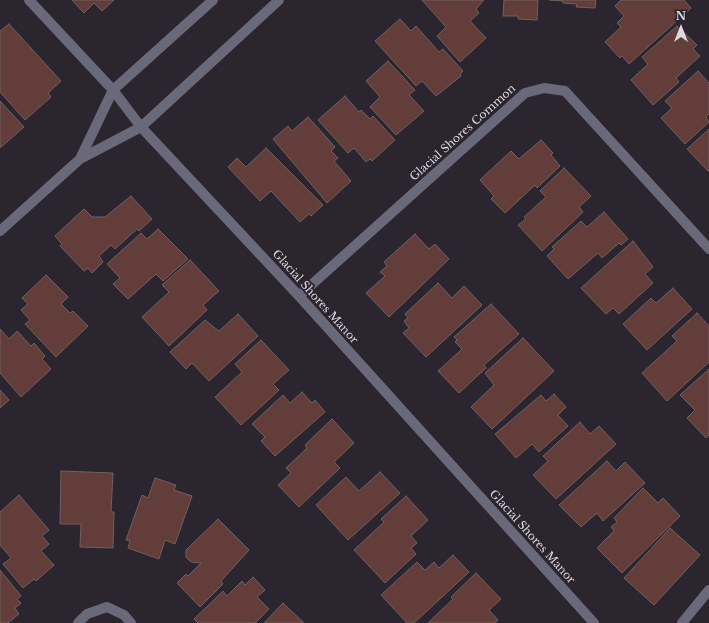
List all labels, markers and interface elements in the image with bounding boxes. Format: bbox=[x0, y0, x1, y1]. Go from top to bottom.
north arrow bbox=[661, 8, 701, 48]
text: N bbox=[676, 9, 686, 23]
street label: Glacial Shores Common bbox=[407, 82, 519, 184]
street label: Glacial Shores Manor bbox=[270, 248, 360, 346]
street label: Glacial Shores Manor bbox=[487, 488, 577, 586]

